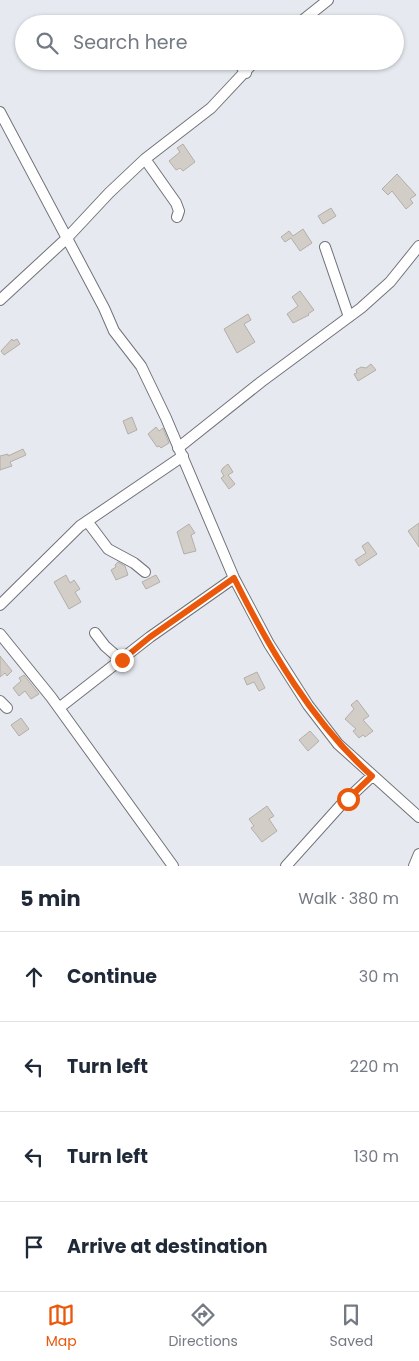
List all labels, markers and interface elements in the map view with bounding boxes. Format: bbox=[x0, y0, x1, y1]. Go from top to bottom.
search box bbox=[15, 15, 404, 70]
icon: search bbox=[33, 29, 61, 57]
text: Search here bbox=[73, 29, 187, 56]
route end bbox=[111, 649, 134, 672]
route start bbox=[337, 788, 360, 811]
text: 5 min bbox=[20, 884, 81, 913]
text: Walk · 380 m bbox=[298, 887, 399, 910]
icon: ahead bbox=[20, 963, 48, 991]
text: Continue bbox=[67, 963, 157, 990]
text: 30 m bbox=[359, 965, 399, 988]
icon: left bbox=[20, 1053, 48, 1081]
text: Turn left bbox=[67, 1053, 148, 1080]
text: 220 m bbox=[350, 1055, 399, 1078]
icon: left bbox=[20, 1143, 48, 1171]
text: Turn left bbox=[67, 1143, 148, 1170]
text: 130 m bbox=[354, 1145, 399, 1168]
icon: arrive bbox=[20, 1233, 48, 1261]
text: Arrive at destination bbox=[67, 1233, 268, 1260]
tab: Map bbox=[46, 1301, 77, 1352]
tab: Directions bbox=[168, 1301, 238, 1352]
tab: Saved bbox=[329, 1301, 373, 1352]

